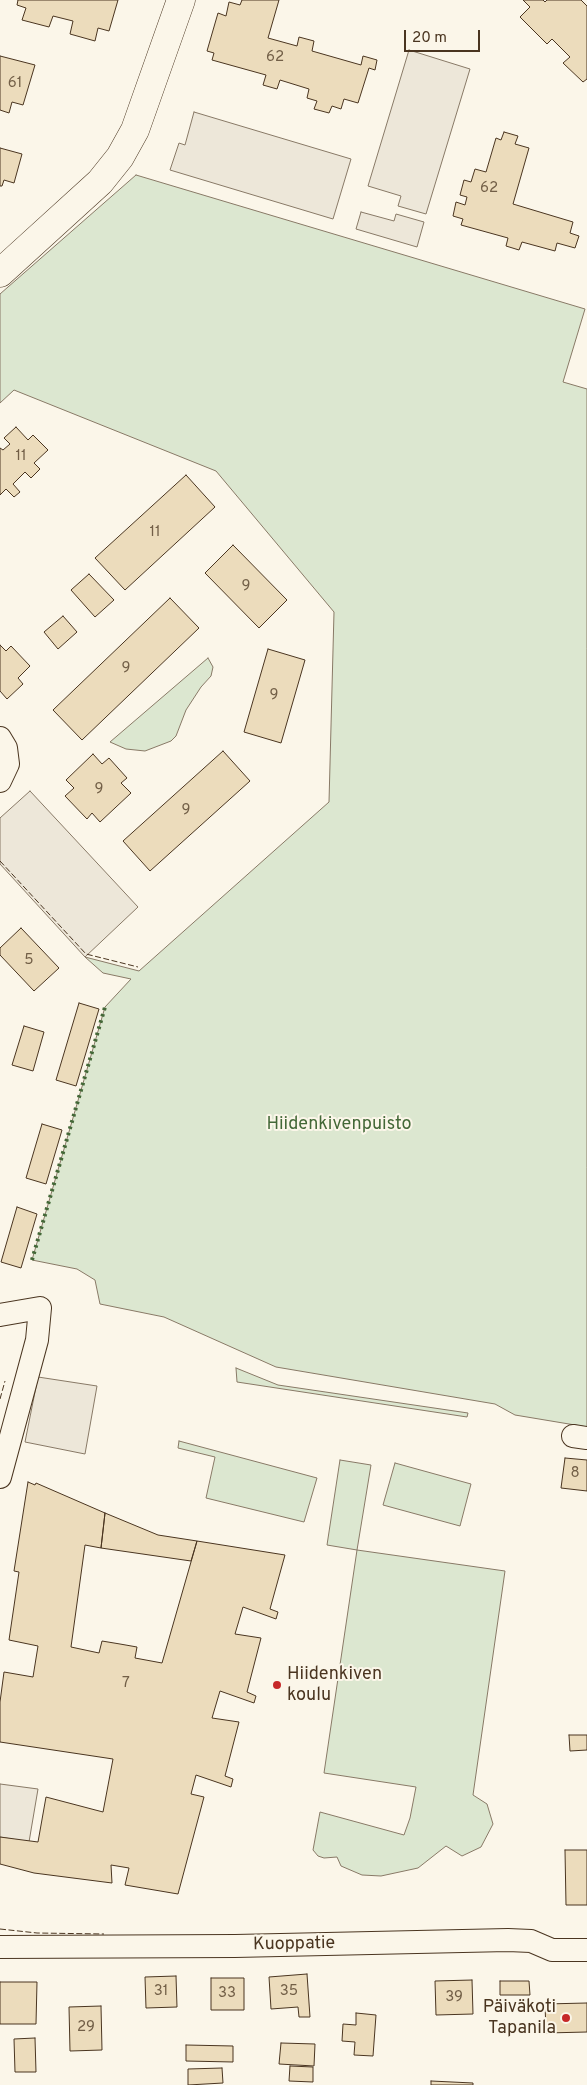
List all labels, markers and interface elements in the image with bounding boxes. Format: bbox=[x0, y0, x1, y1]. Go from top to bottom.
scale bar bbox=[407, 20, 483, 52]
text: 20 m bbox=[412, 29, 447, 48]
house number: 62 bbox=[266, 49, 284, 67]
house number: 61 bbox=[8, 75, 22, 93]
house number: 62 bbox=[480, 180, 498, 198]
house number: 11 bbox=[15, 448, 27, 466]
house number: 11 bbox=[149, 524, 161, 542]
house number: 9 bbox=[242, 578, 250, 596]
house number: 9 bbox=[122, 660, 130, 678]
house number: 9 bbox=[270, 687, 278, 705]
house number: 9 bbox=[95, 781, 103, 799]
house number: 9 bbox=[182, 802, 190, 820]
house number: 5 bbox=[24, 952, 34, 970]
park label: Hiidenkivenpuisto bbox=[266, 1114, 412, 1136]
house number: 8 bbox=[570, 1465, 580, 1483]
place label: Hiidenkiven koulu bbox=[287, 1664, 382, 1706]
house number: 7 bbox=[122, 1675, 130, 1693]
marker: Hiidenkiven koulu bbox=[271, 1679, 283, 1691]
street label: Kuoppatie bbox=[253, 1933, 335, 1957]
house number: 31 bbox=[154, 1983, 168, 2001]
house number: 35 bbox=[280, 1983, 298, 2001]
house number: 33 bbox=[218, 1985, 236, 2003]
house number: 39 bbox=[445, 1989, 463, 2007]
place label: Päiväkoti Tapanila bbox=[483, 1997, 556, 2040]
marker: Päiväkoti Tapanila bbox=[560, 2012, 572, 2024]
house number: 29 bbox=[77, 2019, 95, 2037]

